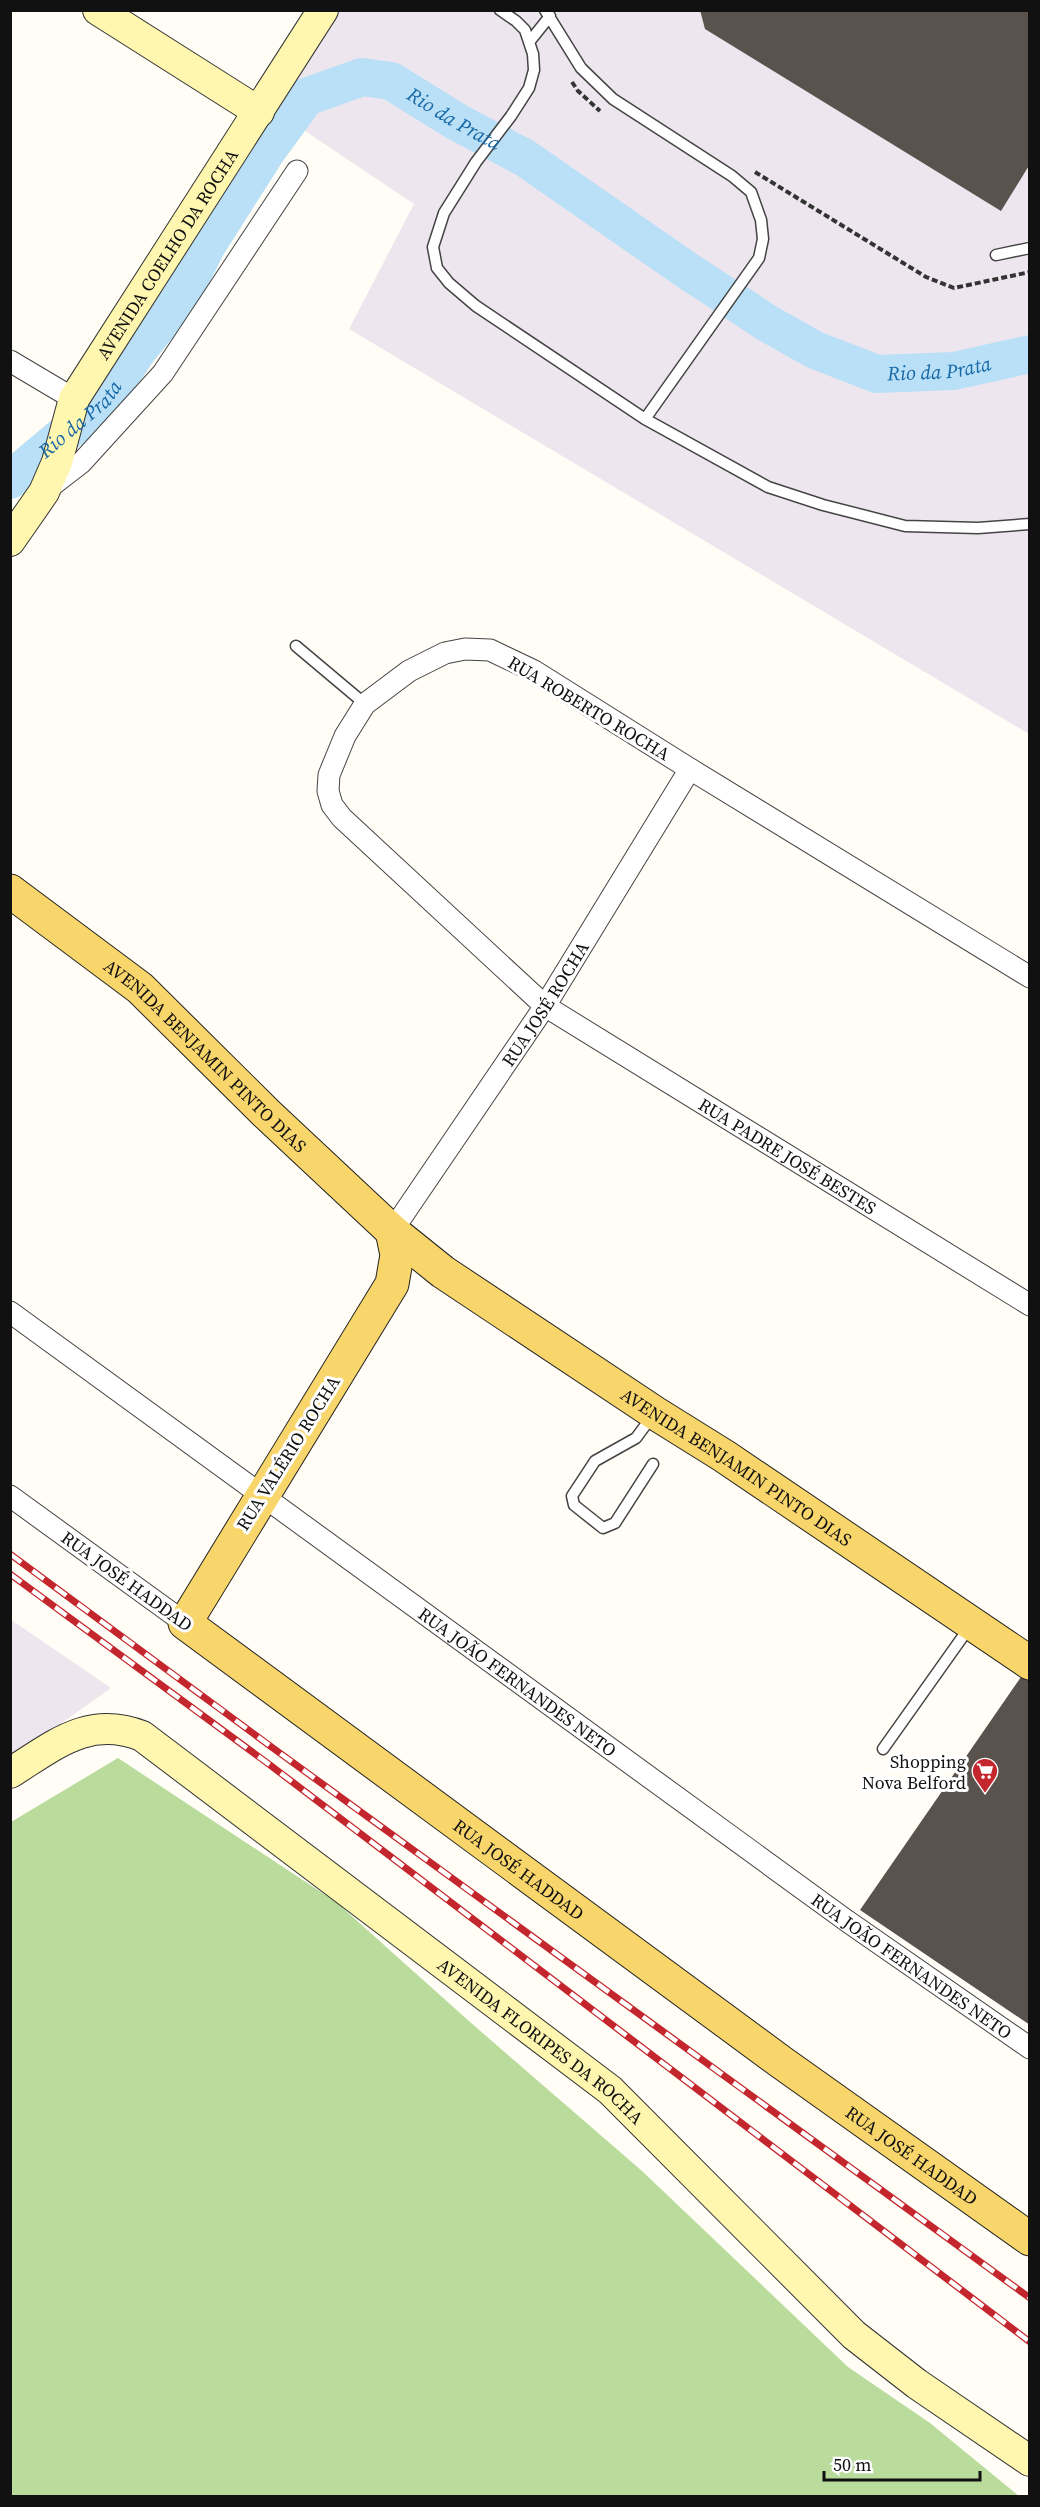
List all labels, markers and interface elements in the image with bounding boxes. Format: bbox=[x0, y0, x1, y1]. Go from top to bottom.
water label: Rio da Prata bbox=[401, 80, 507, 157]
street label: AVENIDA COELHO DA ROCHA bbox=[90, 144, 244, 364]
water label: Rio da Prata bbox=[886, 349, 994, 388]
water label: Rio da Prata bbox=[31, 374, 129, 465]
street label: RUA ROBERTO ROCHA bbox=[503, 650, 675, 766]
street label: RUA JOSÉ ROCHA bbox=[495, 936, 594, 1071]
street label: AVENIDA BENJAMIN PINTO DIAS bbox=[99, 953, 313, 1158]
street label: RUA PADRE JOSÉ BESTES bbox=[694, 1091, 881, 1220]
street label: RUA VALÉRIO ROCHA bbox=[230, 1371, 346, 1535]
street label: AVENIDA BENJAMIN PINTO DIAS bbox=[616, 1381, 857, 1552]
street label: RUA JOSÉ HADDAD bbox=[56, 1525, 198, 1637]
street label: RUA JOÃO FERNANDES NETO bbox=[413, 1601, 622, 1762]
place label: Shopping Nova Belford bbox=[862, 1749, 966, 1795]
supermarket icon: Shopping Nova Belford bbox=[970, 1756, 1000, 1794]
street label: RUA JOSÉ HADDAD bbox=[448, 1812, 590, 1926]
street label: RUA JOÃO FERNANDES NETO bbox=[806, 1887, 1017, 2045]
street label: AVENIDA FLORIPES DA ROCHA bbox=[433, 1952, 649, 2130]
street label: RUA JOSÉ HADDAD bbox=[841, 2099, 983, 2211]
scale bar bbox=[824, 2444, 980, 2482]
text: 50 m bbox=[833, 2452, 871, 2477]

